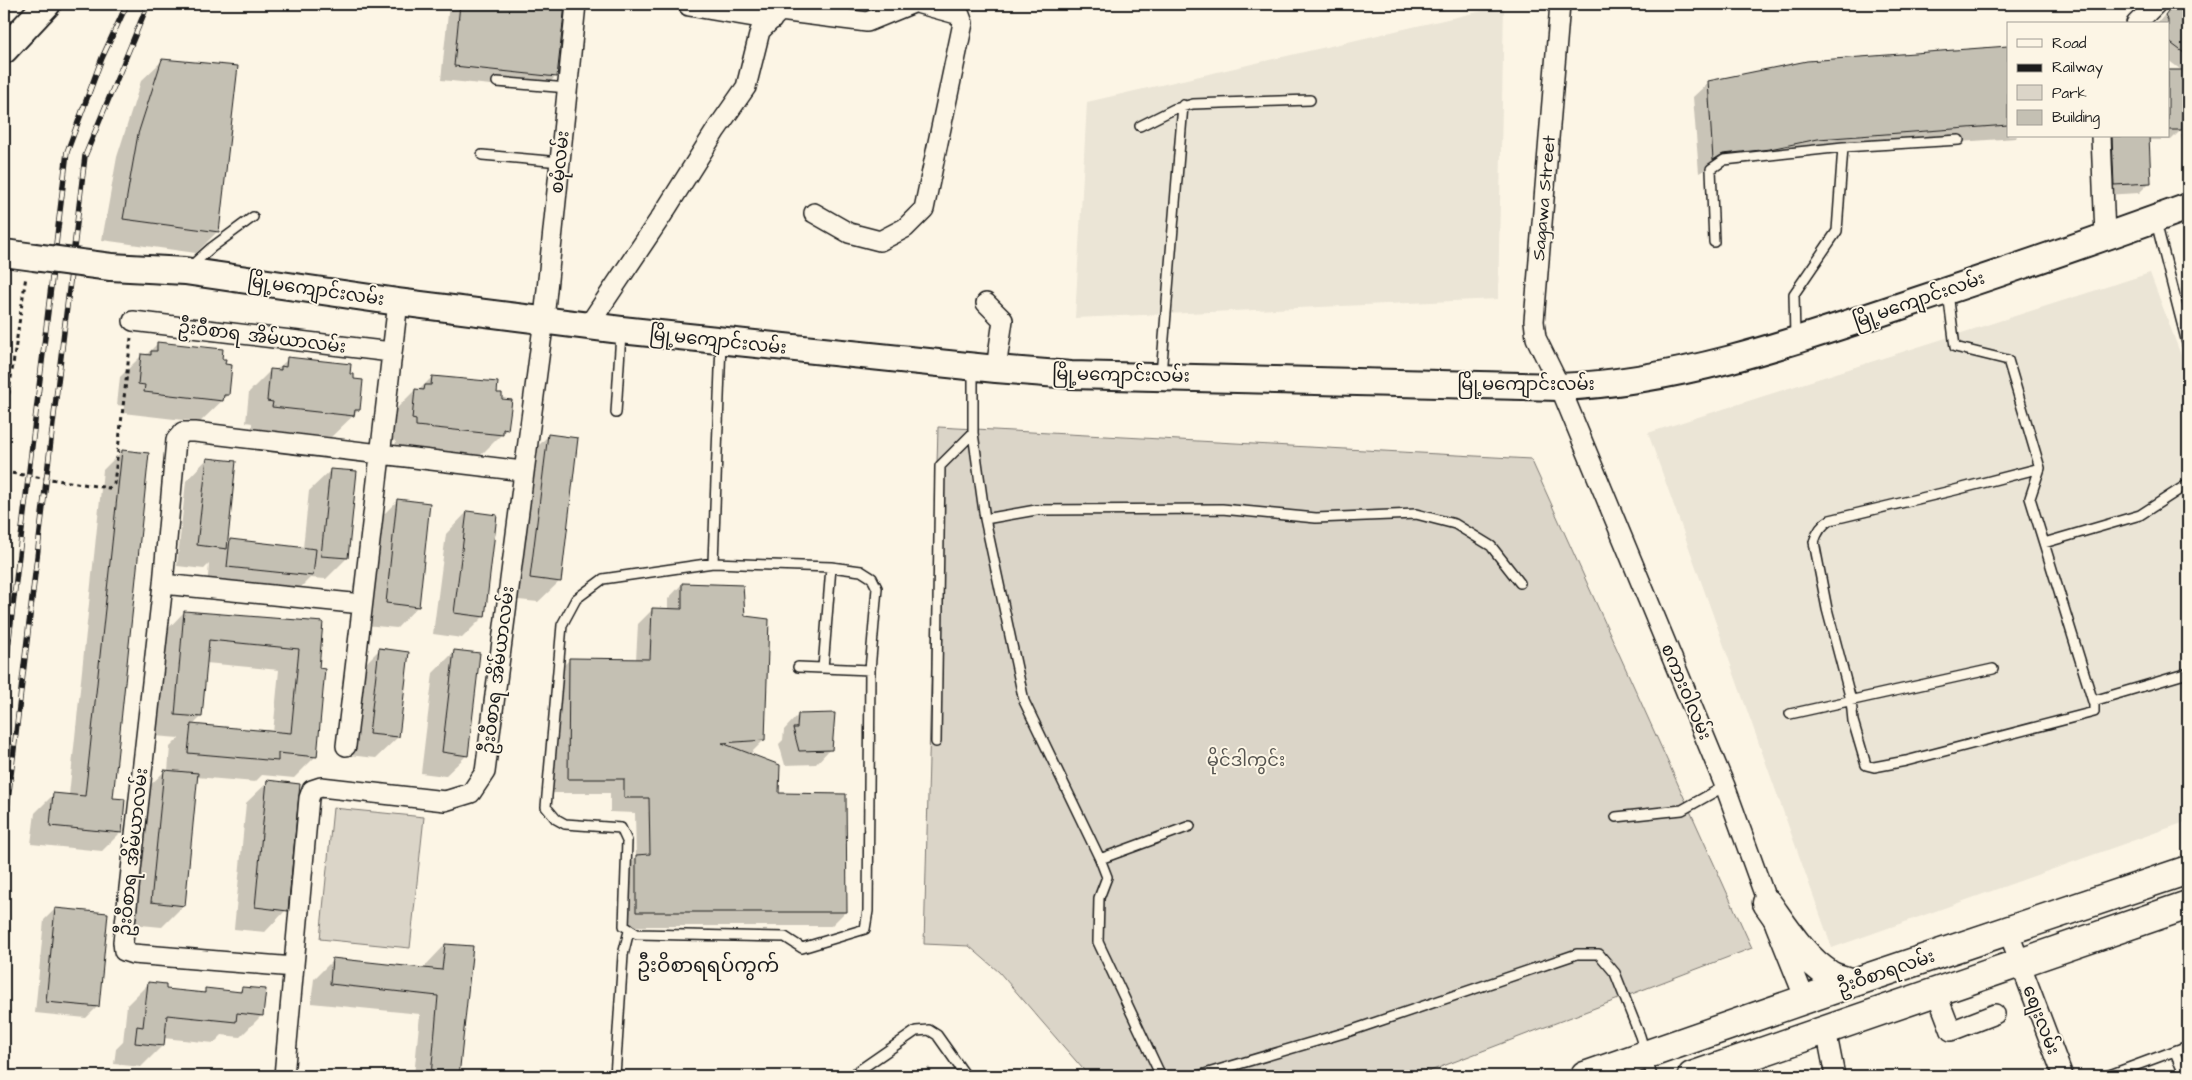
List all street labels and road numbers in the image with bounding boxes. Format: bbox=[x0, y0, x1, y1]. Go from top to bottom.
street label: စမုံလမ်း bbox=[543, 129, 578, 195]
street label: Sagawa Street bbox=[1526, 134, 1563, 262]
street label: မြို့မကျောင်းလမ်း bbox=[1849, 264, 1989, 336]
street label: မြို့မကျောင်းလမ်း bbox=[246, 266, 386, 314]
street label: ဦးဝီစာရ အိမ်ယာလမ်း bbox=[177, 312, 347, 362]
street label: မြို့မကျောင်းလမ်း bbox=[648, 319, 788, 363]
street label: မြို့မကျောင်းလမ်း bbox=[1052, 359, 1190, 391]
street label: မြို့မကျောင်းလမ်း bbox=[1457, 370, 1595, 399]
street label: ဦးဝီစာရ အိမ်ယာလမ်း bbox=[473, 585, 523, 755]
street label: စကားဝါလမ်း bbox=[1654, 640, 1718, 744]
street label: ဦးဝီစာရ အိမ်ယာလမ်း bbox=[110, 767, 156, 937]
street label: ဦးဝီစာရလမ်း bbox=[1833, 942, 1939, 1002]
street label: စျေးလမ်း bbox=[2014, 981, 2067, 1059]

